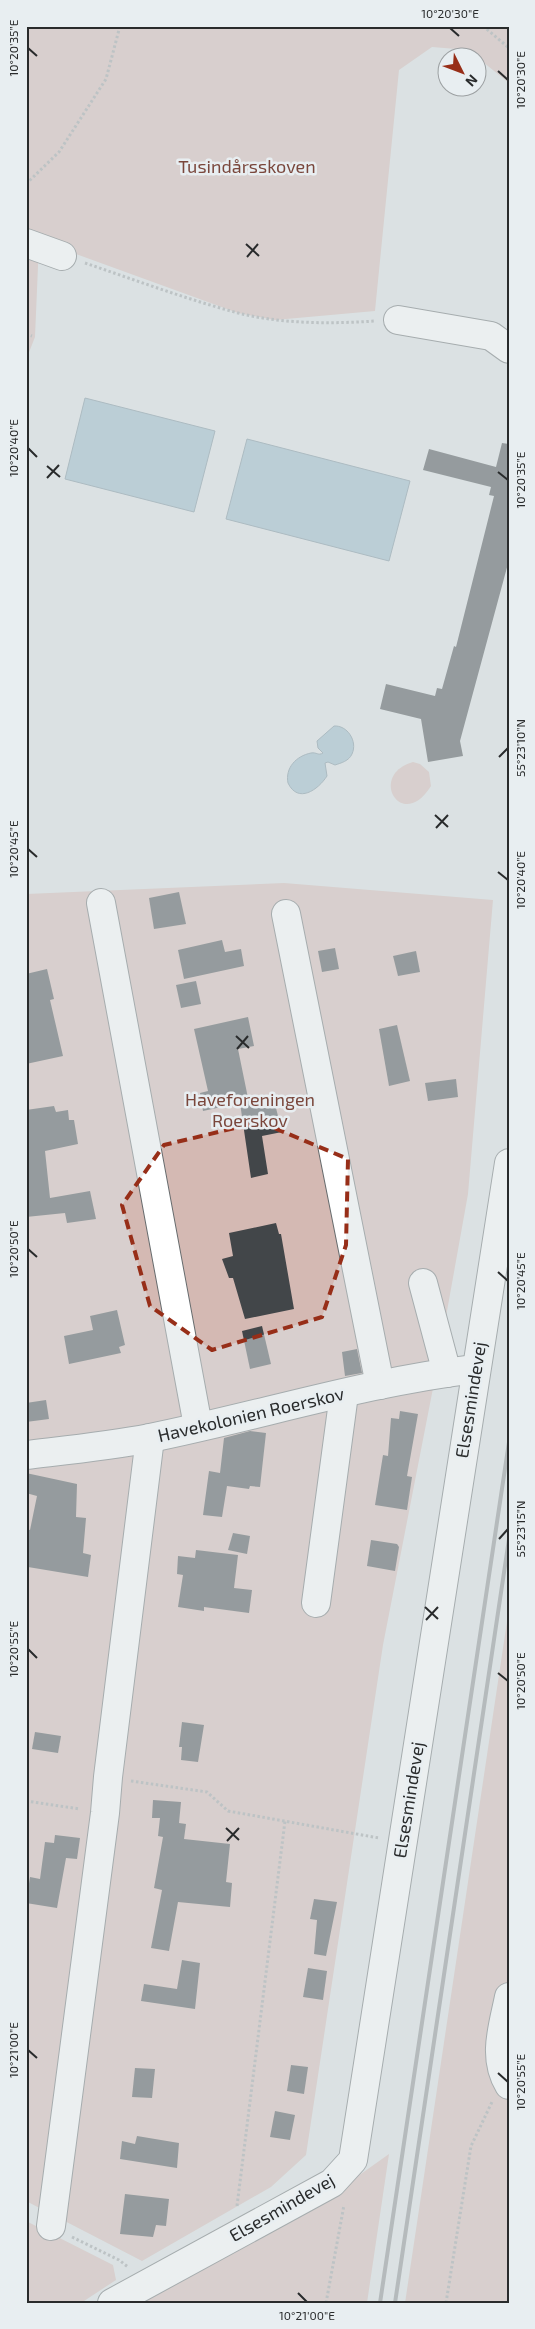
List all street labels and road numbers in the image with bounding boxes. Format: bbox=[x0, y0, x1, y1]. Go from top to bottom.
street label: Elsesmindevej bbox=[450, 1340, 490, 1460]
street label: Havekolonien Roerskov bbox=[155, 1382, 347, 1446]
street label: Elsesmindevej bbox=[388, 1740, 428, 1860]
street label: Elsesmindevej bbox=[225, 2168, 338, 2246]

